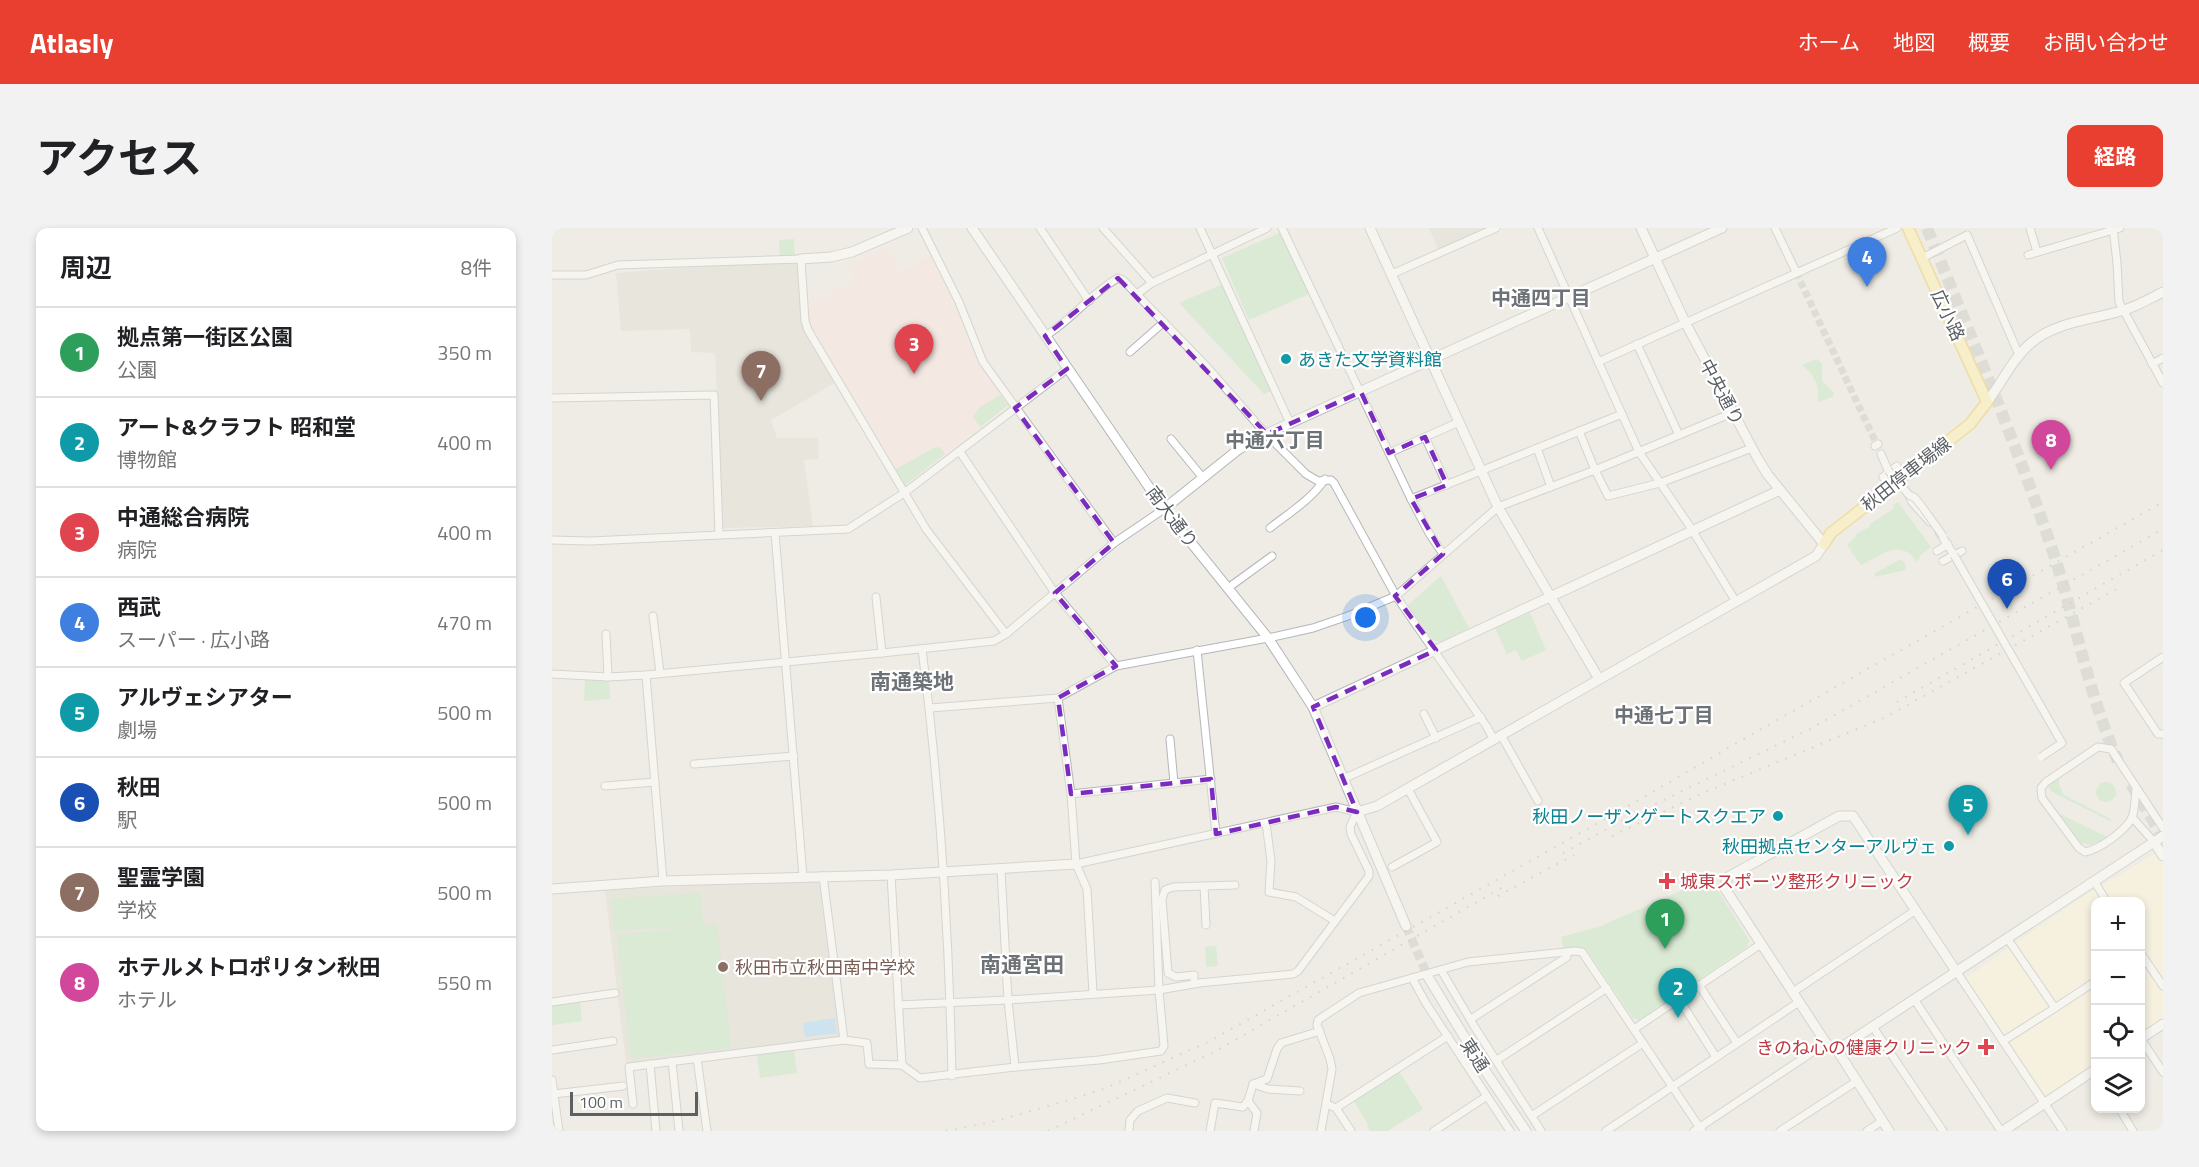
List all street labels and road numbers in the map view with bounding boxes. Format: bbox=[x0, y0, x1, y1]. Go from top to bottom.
street label: 広小路 bbox=[1924, 285, 1972, 345]
street label: 中央通り bbox=[1693, 354, 1751, 430]
street label: 秋田停車場線 bbox=[1855, 430, 1957, 518]
street label: 南大通り bbox=[1140, 480, 1204, 554]
street label: 東通 bbox=[1454, 1033, 1496, 1077]

